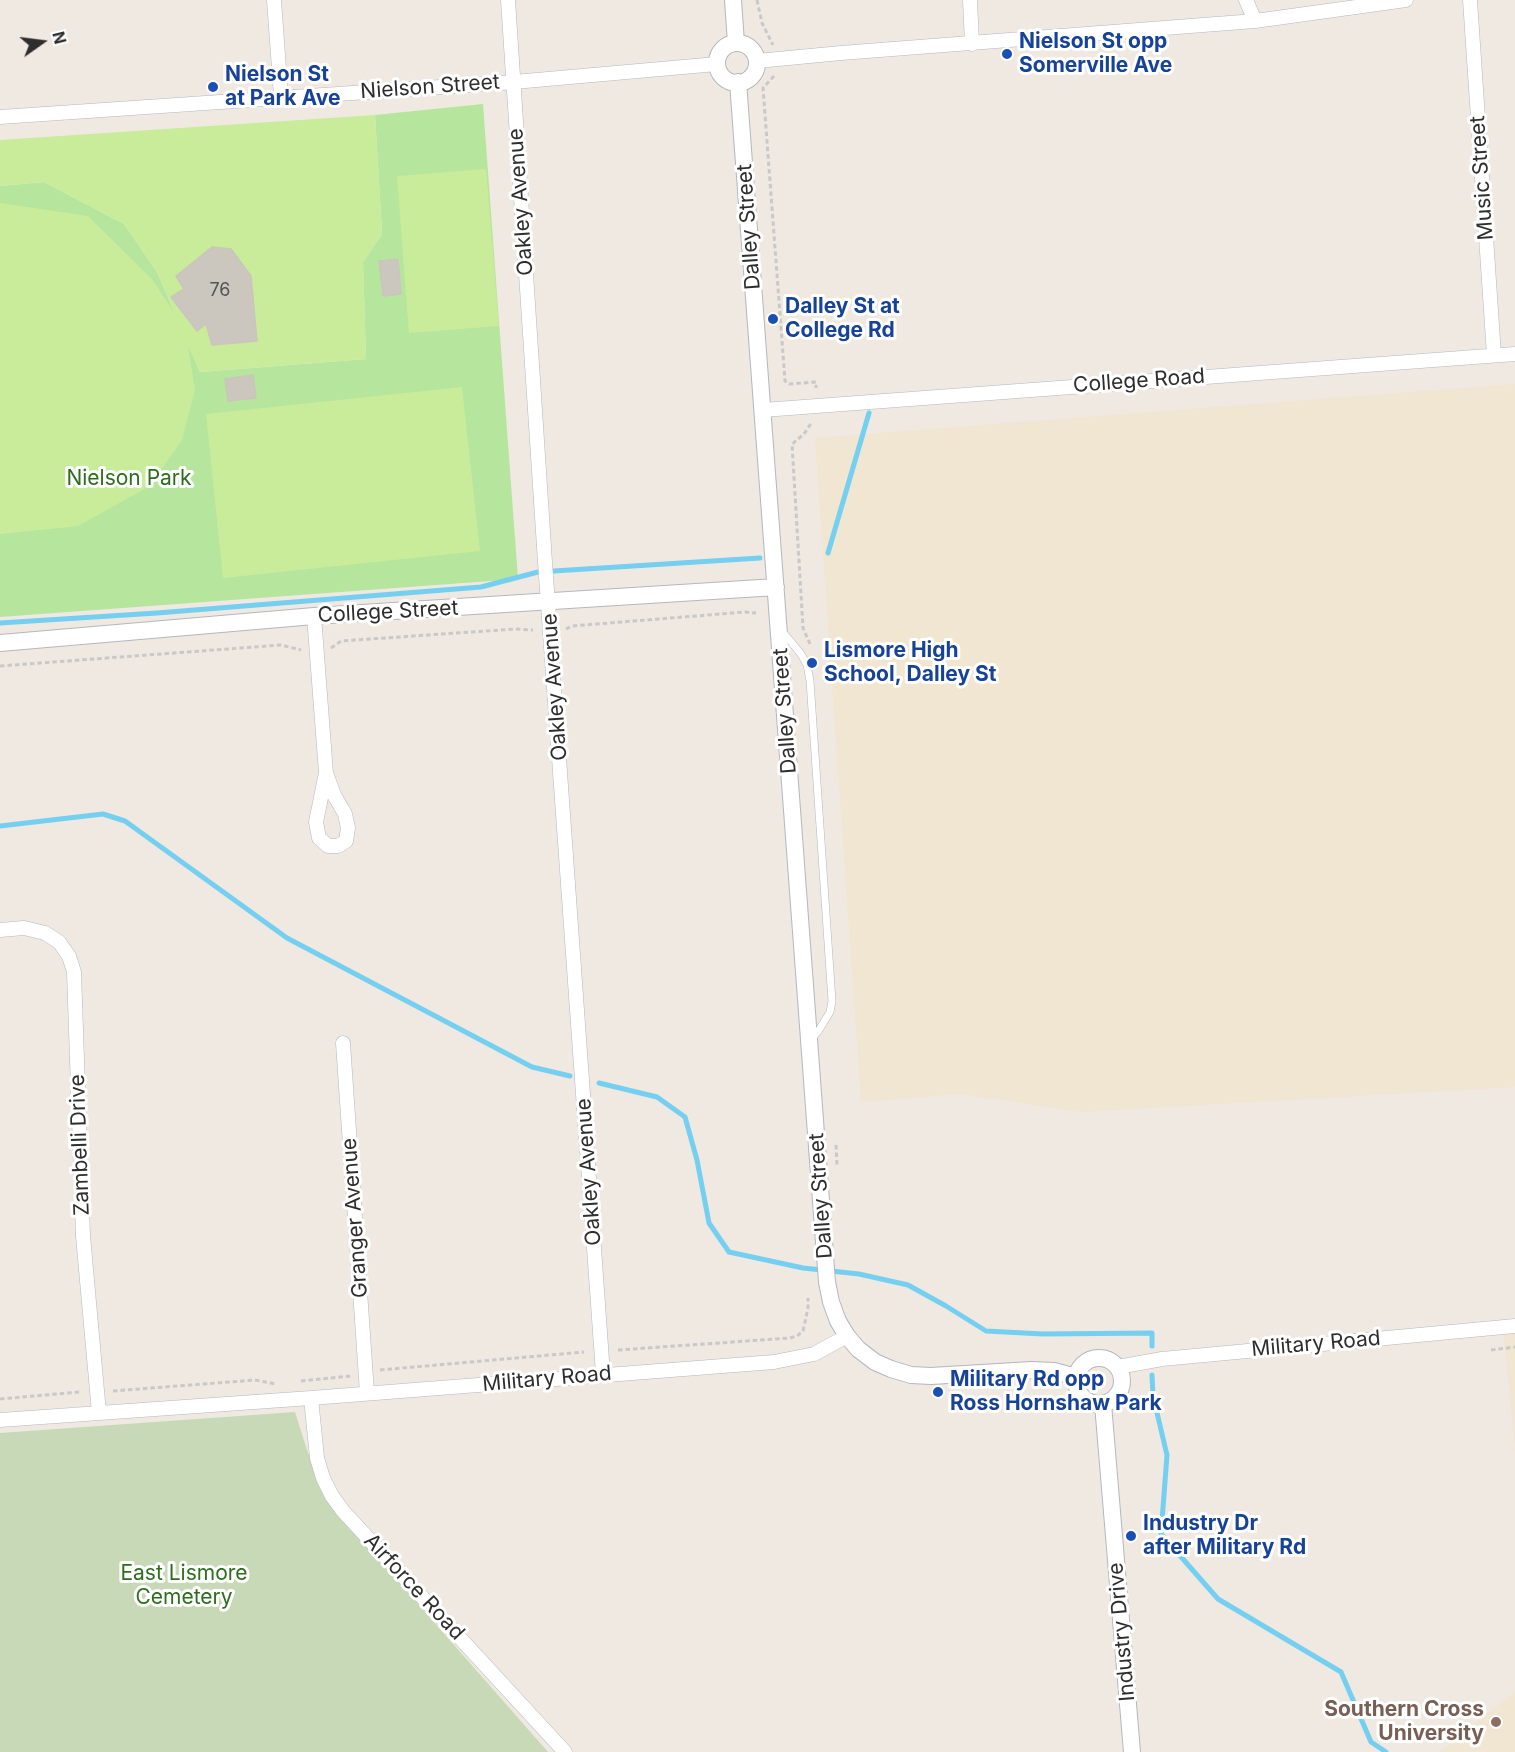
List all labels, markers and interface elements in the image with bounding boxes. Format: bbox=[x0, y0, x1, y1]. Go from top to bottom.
north arrow bbox=[12, 12, 72, 72]
text: N bbox=[48, 29, 71, 46]
place label: Nielson St opp Somerville Ave bbox=[1019, 29, 1172, 79]
marker: Nielson St opp Somerville Ave bbox=[1000, 47, 1014, 61]
place label: Nielson St at Park Ave bbox=[225, 62, 340, 112]
street label: Nielson Street bbox=[360, 70, 500, 104]
marker: Nielson St at Park Ave bbox=[206, 80, 220, 94]
street label: Music Street bbox=[1465, 115, 1499, 241]
street label: Oakley Avenue bbox=[503, 127, 539, 277]
street label: Dalley Street bbox=[732, 163, 766, 291]
house number: 76 bbox=[209, 280, 231, 302]
place label: Dalley St at College Rd bbox=[785, 294, 900, 344]
marker: Dalley St at College Rd bbox=[766, 312, 780, 326]
street label: College Road bbox=[1072, 364, 1206, 398]
park label: Nielson Park bbox=[66, 466, 192, 492]
street label: College Street bbox=[317, 596, 459, 628]
street label: Oakley Avenue bbox=[537, 612, 573, 762]
place label: Lismore High School, Dalley St bbox=[824, 638, 997, 688]
street label: Dalley Street bbox=[768, 647, 802, 775]
marker: Lismore High School, Dalley St bbox=[805, 656, 819, 670]
street label: Zambelli Drive bbox=[65, 1074, 95, 1216]
street label: Oakley Avenue bbox=[571, 1097, 607, 1247]
street label: Dalley Street bbox=[804, 1132, 838, 1260]
street label: Granger Avenue bbox=[337, 1137, 373, 1299]
street label: Military Road bbox=[1250, 1326, 1382, 1362]
street label: Military Road bbox=[481, 1361, 613, 1397]
place label: Military Rd opp Ross Hornshaw Park bbox=[950, 1367, 1162, 1417]
marker: Military Rd opp Ross Hornshaw Park bbox=[931, 1385, 945, 1399]
place label: Industry Dr after Military Rd bbox=[1143, 1511, 1306, 1561]
street label: Airforce Road bbox=[358, 1529, 470, 1645]
marker: Industry Dr after Military Rd bbox=[1124, 1529, 1138, 1543]
park label: East Lismore Cemetery bbox=[120, 1561, 248, 1611]
street label: Industry Drive bbox=[1103, 1562, 1141, 1702]
place label: Southern Cross University bbox=[1324, 1697, 1484, 1747]
marker: Southern Cross University bbox=[1489, 1715, 1503, 1729]

